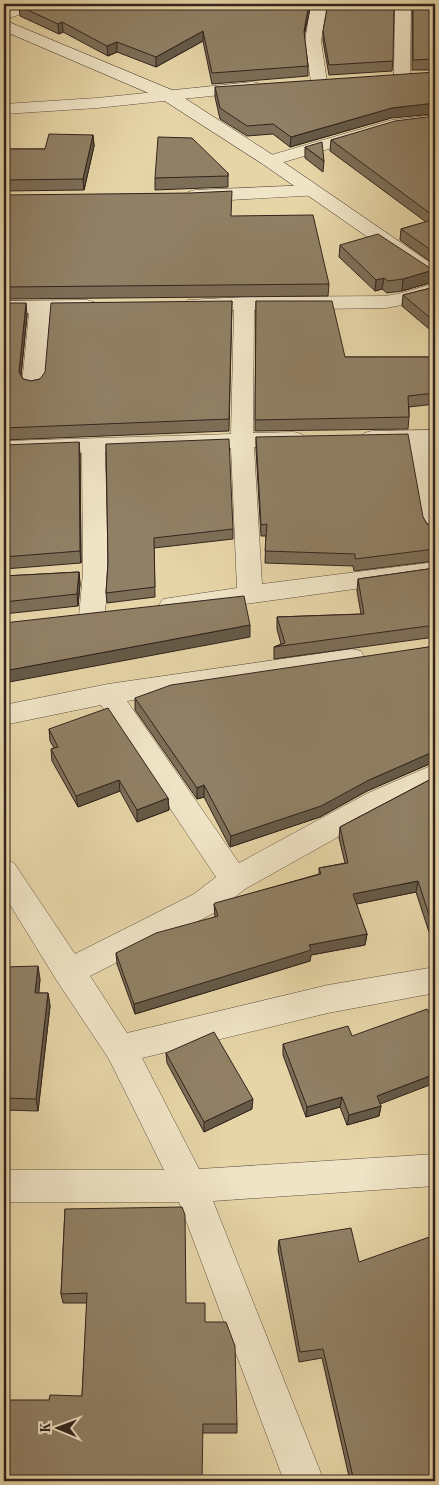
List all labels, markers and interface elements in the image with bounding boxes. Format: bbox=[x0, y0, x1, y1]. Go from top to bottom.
north arrow bbox=[32, 1402, 82, 1452]
text: K bbox=[39, 1422, 53, 1433]

